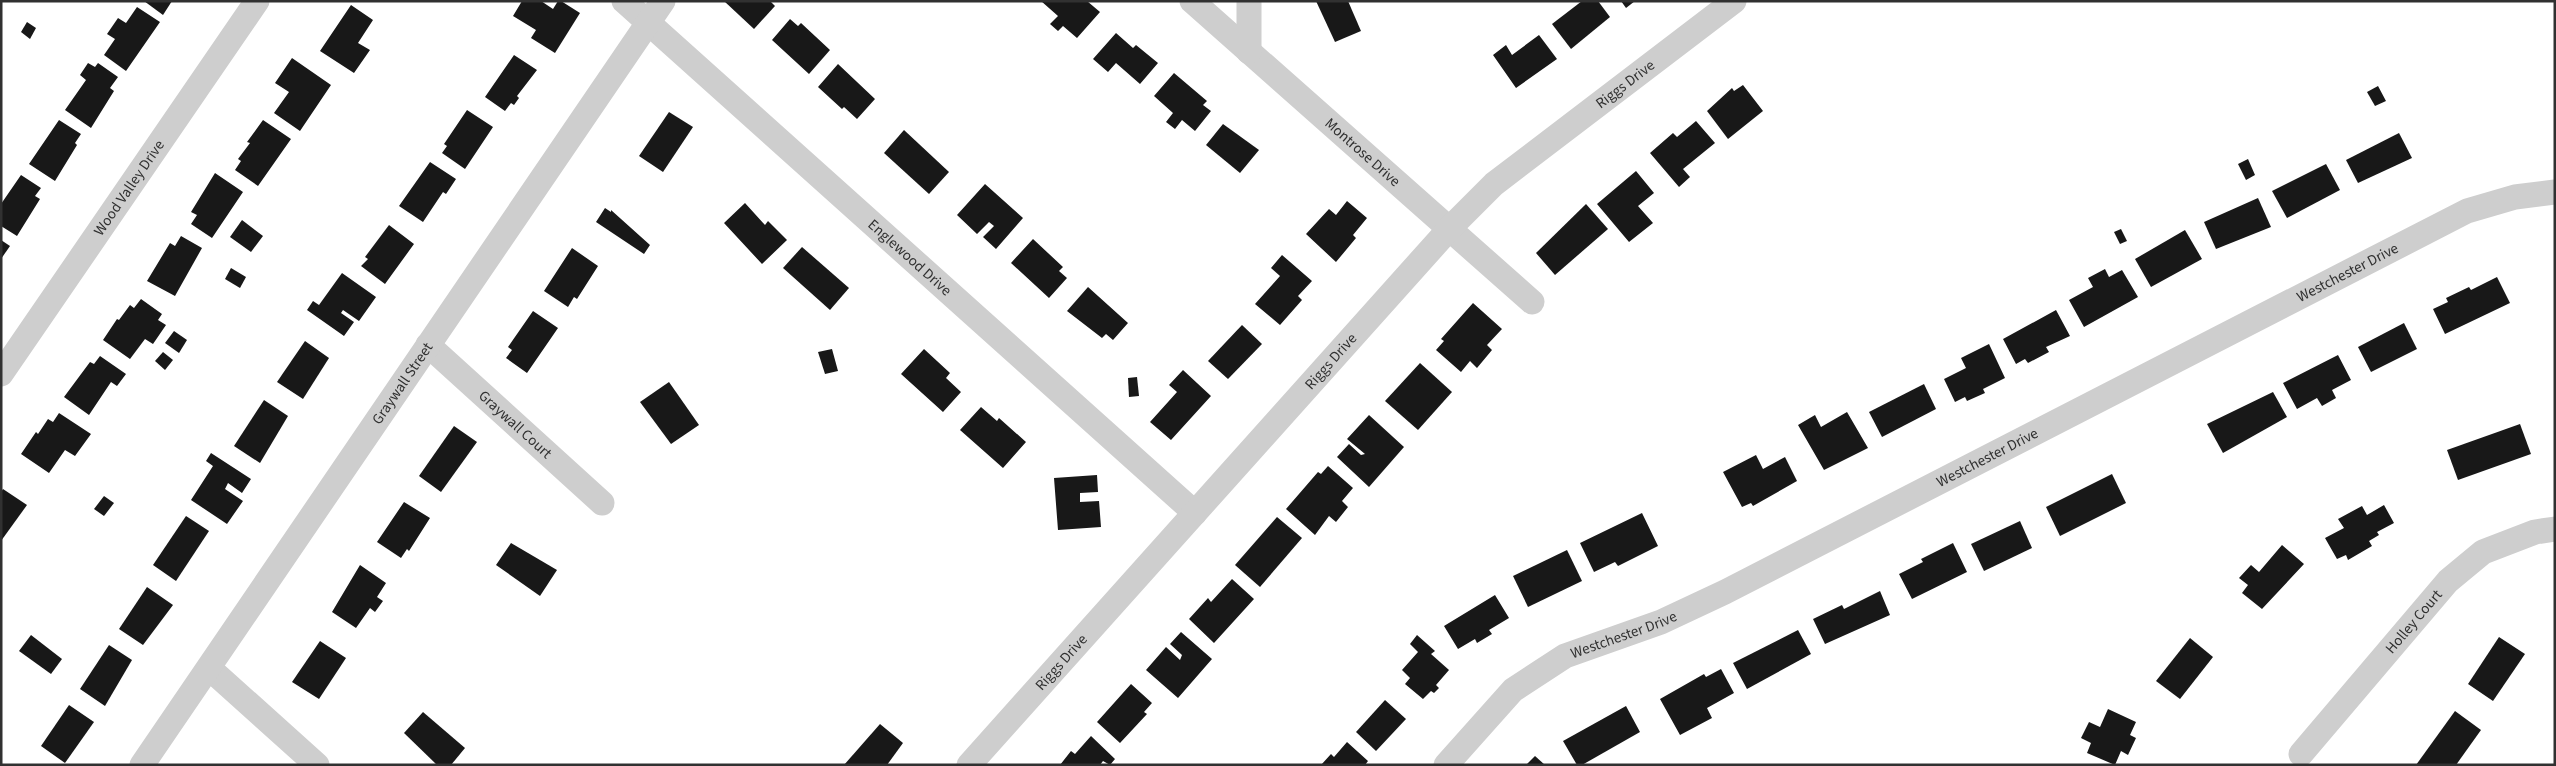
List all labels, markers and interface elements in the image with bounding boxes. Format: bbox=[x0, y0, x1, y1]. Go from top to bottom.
street label: Riggs Drive bbox=[1591, 55, 1659, 114]
street label: Montrose Drive bbox=[1320, 113, 1405, 192]
street label: Wood Valley Drive bbox=[89, 136, 170, 240]
street label: Englewood Drive bbox=[863, 215, 956, 301]
street label: Westchester Drive bbox=[2293, 238, 2402, 308]
street label: Riggs Drive bbox=[1300, 329, 1362, 394]
street label: Graywall Street bbox=[367, 338, 438, 429]
street label: Graywall Court bbox=[474, 386, 556, 464]
street label: Westchester Drive bbox=[1933, 423, 2042, 493]
street label: Holley Court bbox=[2381, 585, 2447, 658]
street label: Westchester Drive bbox=[1568, 606, 1680, 664]
street label: Riggs Drive bbox=[1031, 630, 1092, 695]

